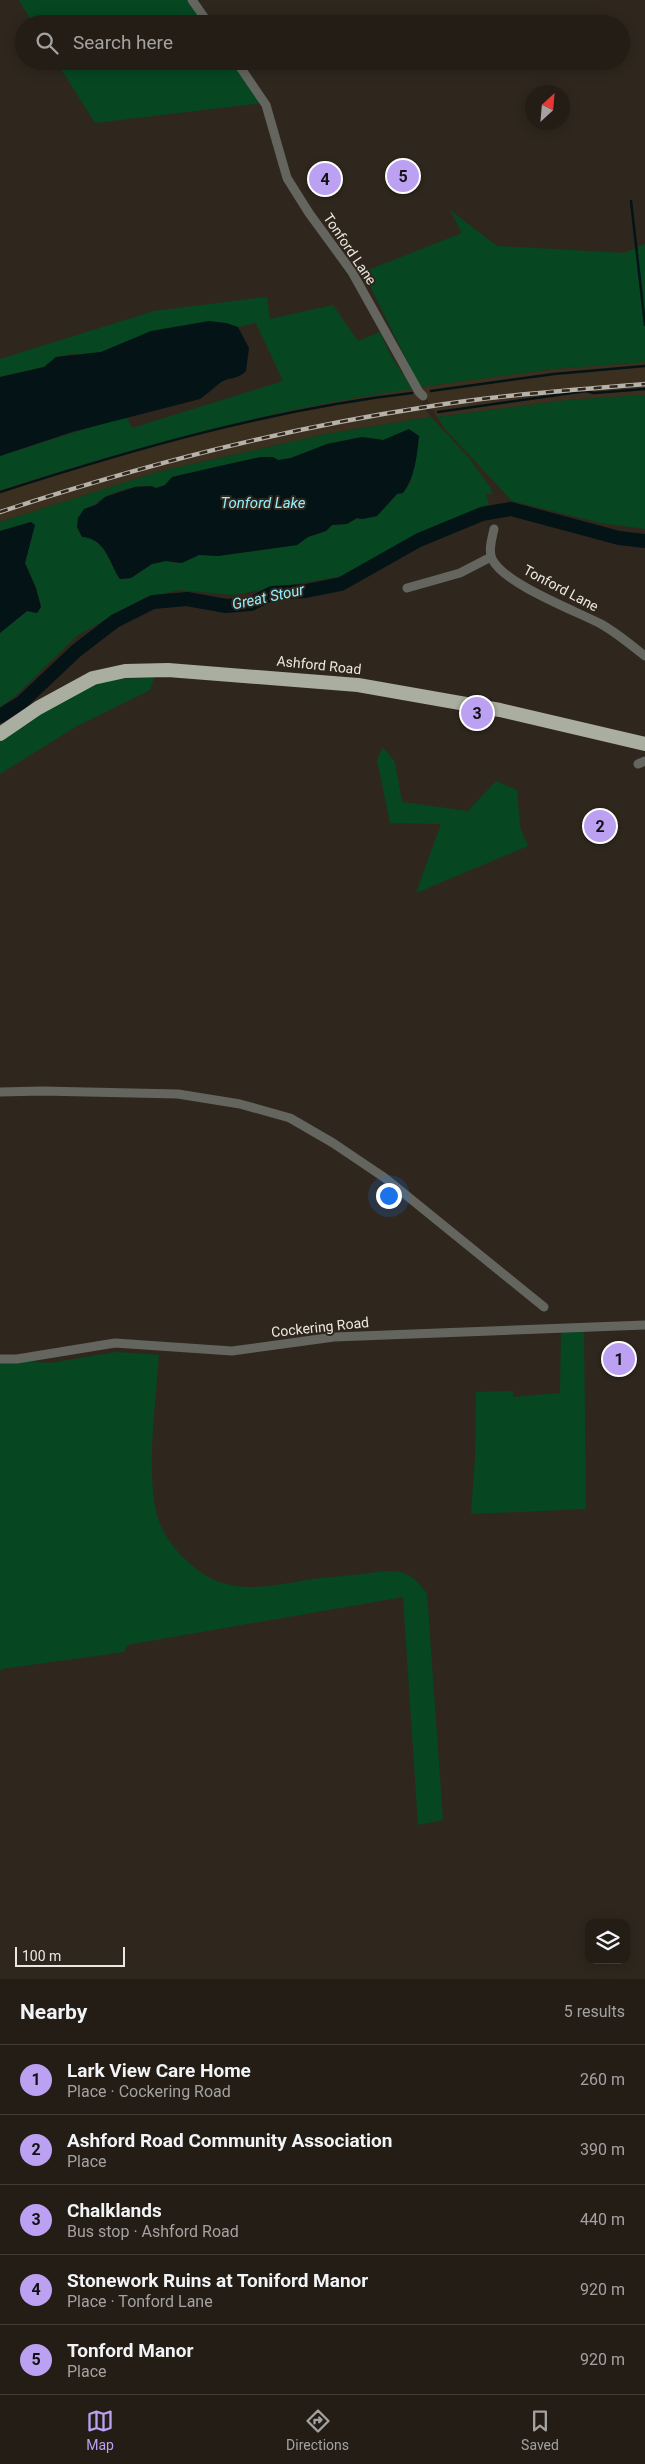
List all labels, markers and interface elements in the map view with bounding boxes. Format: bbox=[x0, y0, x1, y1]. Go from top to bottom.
search box bbox=[15, 15, 630, 70]
icon: search bbox=[33, 29, 61, 57]
text: Search here bbox=[73, 31, 173, 54]
north arrow bbox=[525, 85, 570, 130]
pin: 5 bbox=[387, 157, 419, 195]
pin: 4 bbox=[309, 160, 341, 198]
street label: Tonford Lane bbox=[320, 210, 380, 288]
water label: Tonford Lake bbox=[220, 494, 306, 512]
street label: Tonford Lane bbox=[521, 562, 601, 614]
water label: Great Stour bbox=[230, 580, 307, 613]
street label: Ashford Road bbox=[276, 653, 362, 677]
pin: 3 bbox=[461, 694, 493, 732]
pin: 2 bbox=[584, 807, 616, 845]
your location bbox=[376, 1183, 402, 1209]
street label: Cockering Road bbox=[270, 1314, 370, 1340]
pin: 1 bbox=[603, 1340, 635, 1378]
map controls bbox=[585, 1919, 630, 1964]
button: layers bbox=[585, 1919, 630, 1964]
scale bar bbox=[15, 1944, 125, 1967]
text: 100 m bbox=[22, 1948, 61, 1964]
text: Nearby bbox=[20, 2000, 87, 2024]
text: 5 results bbox=[564, 2002, 625, 2021]
text: Lark View Care Home bbox=[67, 2059, 251, 2082]
text: 1 bbox=[31, 2070, 41, 2089]
text: 260 m bbox=[580, 2070, 625, 2089]
text: Place · Cockering Road bbox=[67, 2082, 231, 2101]
text: Ashford Road Community Association bbox=[67, 2129, 392, 2152]
text: 2 bbox=[31, 2140, 41, 2159]
text: 390 m bbox=[580, 2140, 625, 2159]
text: Place bbox=[67, 2152, 107, 2171]
text: Chalklands bbox=[67, 2199, 162, 2222]
text: 3 bbox=[31, 2210, 41, 2229]
text: 440 m bbox=[580, 2210, 625, 2229]
text: Bus stop · Ashford Road bbox=[67, 2222, 239, 2241]
text: Stonework Ruins at Toniford Manor bbox=[67, 2269, 368, 2292]
text: 4 bbox=[31, 2280, 41, 2299]
text: 920 m bbox=[580, 2280, 625, 2299]
text: Place · Tonford Lane bbox=[67, 2292, 213, 2311]
text: Tonford Manor bbox=[67, 2339, 193, 2362]
text: 5 bbox=[31, 2350, 41, 2369]
text: 920 m bbox=[580, 2350, 625, 2369]
text: Place bbox=[67, 2362, 107, 2381]
tab: Map bbox=[86, 2407, 114, 2453]
tab: Directions bbox=[286, 2407, 349, 2453]
tab: Saved bbox=[521, 2407, 559, 2453]

